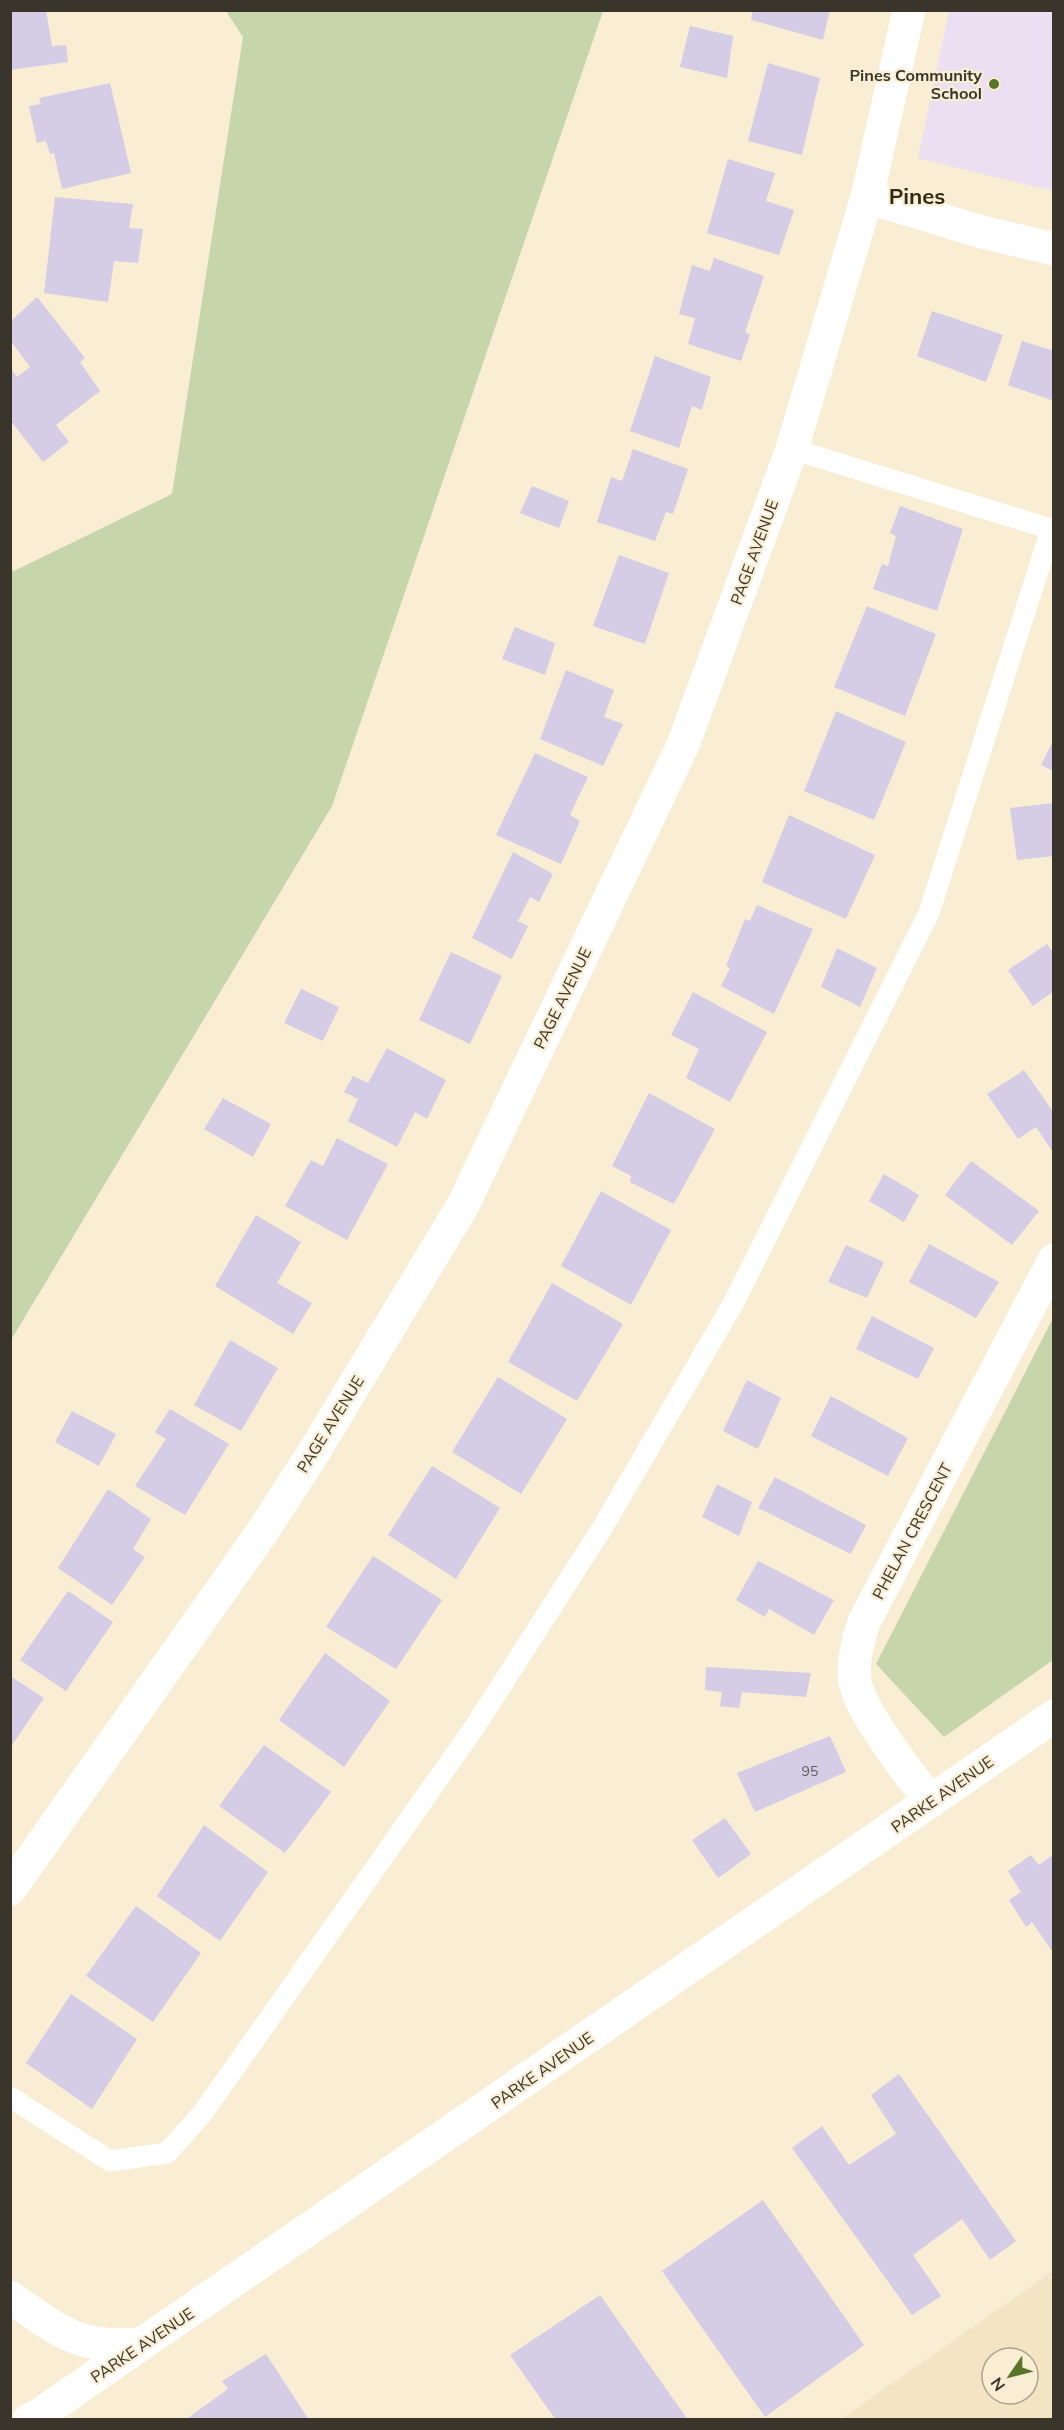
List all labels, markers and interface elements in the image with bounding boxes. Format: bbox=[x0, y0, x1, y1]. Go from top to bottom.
place label: Pines Community School bbox=[849, 65, 982, 103]
marker: Pines Community School bbox=[987, 77, 1001, 91]
district label: Pines bbox=[889, 182, 945, 210]
street label: PAGE AVENUE bbox=[726, 497, 782, 607]
street label: PAGE AVENUE bbox=[529, 944, 595, 1052]
street label: PAGE AVENUE bbox=[292, 1372, 368, 1476]
street label: PHELAN CRESCENT bbox=[868, 1459, 957, 1603]
street label: PARKE AVENUE bbox=[887, 1751, 997, 1837]
house number: 95 bbox=[802, 1762, 818, 1780]
street label: PARKE AVENUE bbox=[487, 2027, 597, 2113]
street label: PARKE AVENUE bbox=[87, 2303, 197, 2387]
north arrow bbox=[980, 2346, 1040, 2406]
text: N bbox=[986, 2374, 1009, 2395]

